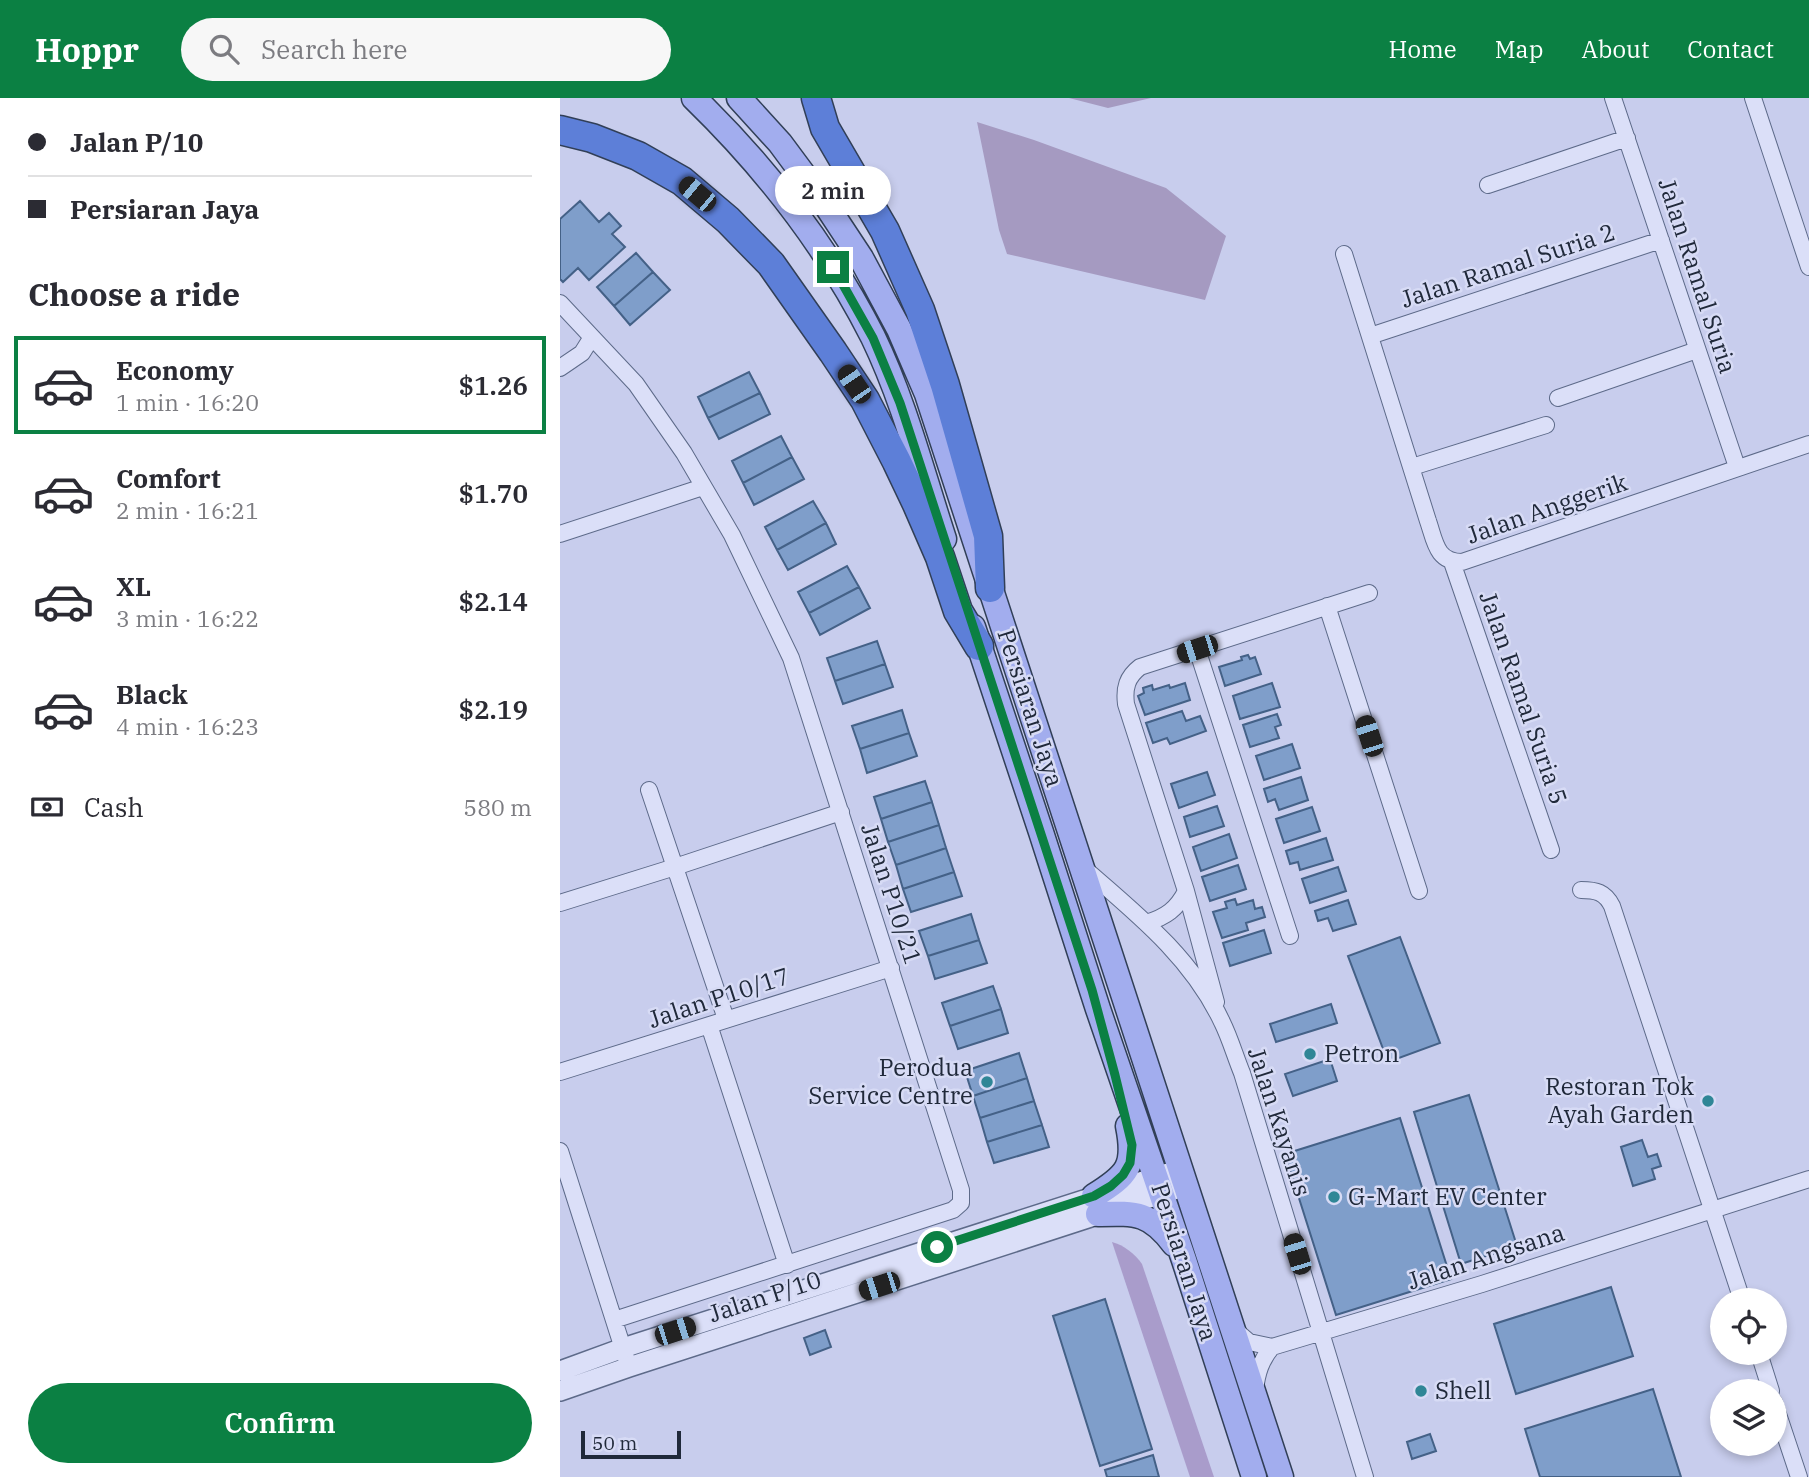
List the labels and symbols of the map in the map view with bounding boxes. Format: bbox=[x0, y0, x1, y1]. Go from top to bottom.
callout: 2 min bbox=[775, 166, 891, 214]
car bbox=[675, 172, 720, 216]
street label: Jalan Ramal Suria bbox=[1651, 174, 1745, 377]
street label: Jalan Ramal Suria 2 bbox=[1397, 215, 1619, 315]
route end bbox=[817, 251, 849, 283]
car bbox=[834, 361, 875, 407]
street label: Jalan Anggerik bbox=[1462, 466, 1631, 551]
street label: Jalan Ramal Suria 5 bbox=[1472, 587, 1575, 808]
street label: Persiaran Jaya bbox=[990, 625, 1072, 791]
car bbox=[1174, 633, 1221, 665]
car bbox=[1353, 713, 1386, 759]
street label: Jalan P10/21 bbox=[854, 819, 930, 968]
street label: Jalan P10/17 bbox=[644, 959, 793, 1035]
place label: Petron bbox=[1324, 1037, 1399, 1069]
street label: Jalan Kayanis bbox=[1241, 1043, 1319, 1200]
marker: Petron bbox=[1302, 1046, 1318, 1062]
place label: Perodua Service Centre bbox=[808, 1051, 973, 1111]
place label: Restoran Tok Ayah Garden bbox=[1545, 1070, 1694, 1130]
marker: Perodua Service Centre bbox=[979, 1074, 995, 1090]
marker: Restoran Tok Ayah Garden bbox=[1700, 1093, 1716, 1109]
street label: Persiaran Jaya bbox=[1144, 1179, 1226, 1345]
place label: G-Mart EV Center bbox=[1348, 1180, 1547, 1212]
marker: G-Mart EV Center bbox=[1326, 1189, 1342, 1205]
street label: Jalan Angsana bbox=[1403, 1216, 1568, 1296]
route start bbox=[921, 1231, 953, 1263]
car bbox=[1281, 1231, 1314, 1277]
street label: Jalan P/10 bbox=[704, 1263, 825, 1329]
car bbox=[856, 1270, 903, 1302]
car bbox=[652, 1315, 699, 1347]
place label: Shell bbox=[1435, 1374, 1491, 1406]
marker: Shell bbox=[1413, 1383, 1429, 1399]
scale bar bbox=[581, 1428, 681, 1460]

